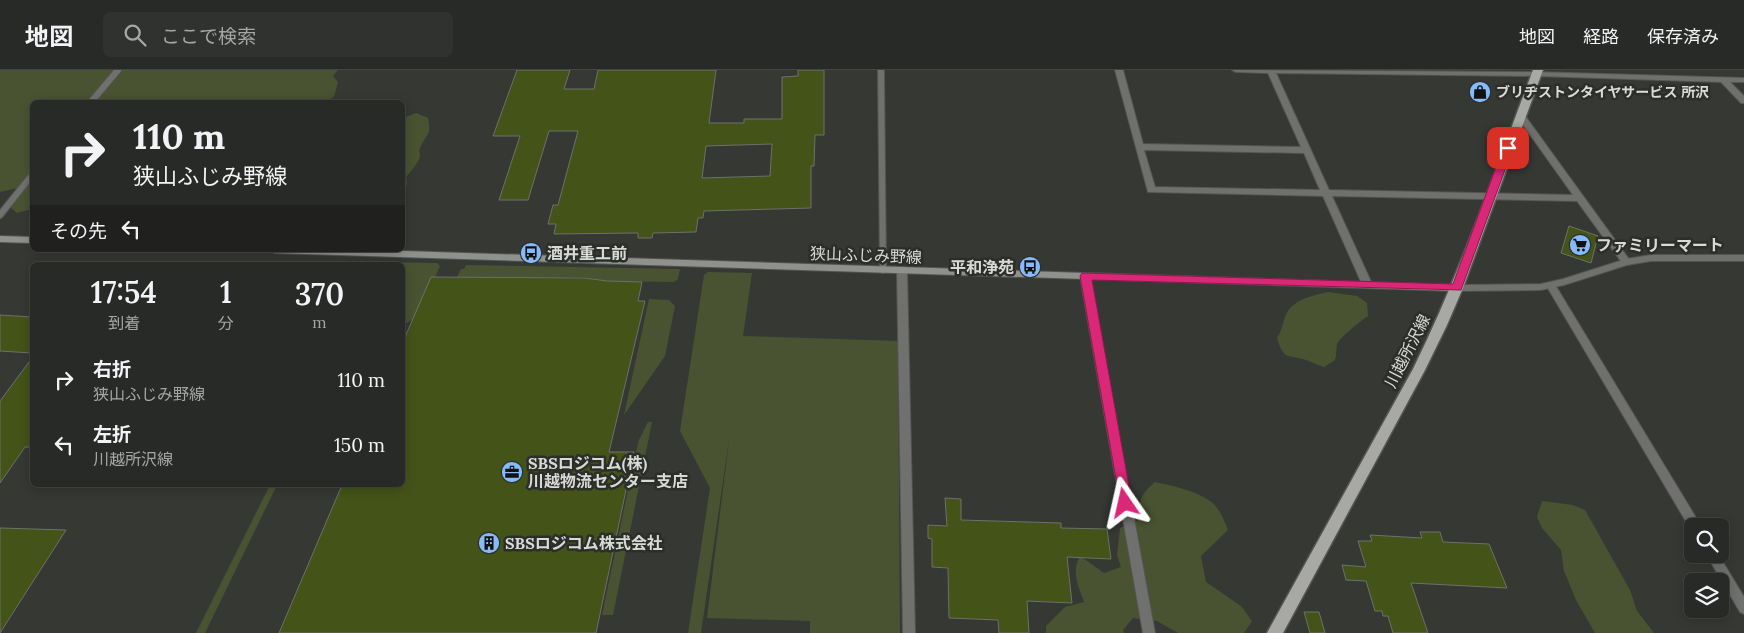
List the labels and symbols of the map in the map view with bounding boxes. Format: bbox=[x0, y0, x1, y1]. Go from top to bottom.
shop icon: ブリヂストンタイヤサービス 所沢 bbox=[1468, 80, 1492, 104]
place label: ブリヂストンタイヤサービス 所沢 bbox=[1496, 83, 1709, 101]
pin bbox=[1487, 127, 1529, 169]
supermarket icon: ファミリーマート bbox=[1568, 233, 1592, 257]
place label: ファミリーマート bbox=[1596, 235, 1724, 255]
bus stop icon: 酒井重工前 bbox=[519, 241, 543, 265]
place label: 酒井重工前 bbox=[547, 243, 627, 263]
street label: 狭山ふじみ野線 bbox=[810, 243, 922, 267]
bus stop icon: 平和浄苑 bbox=[1018, 255, 1042, 279]
place label: 平和浄苑 bbox=[950, 257, 1014, 277]
street label: 川越所沢線 bbox=[1380, 311, 1434, 391]
place label: SBSロジコム(株) 川越物流センター支店 bbox=[528, 453, 688, 491]
office icon: SBSロジコム(株) 川越物流センター支店 bbox=[500, 460, 524, 484]
position arrow bbox=[1098, 476, 1150, 528]
building icon: SBSロジコム株式会社 bbox=[477, 531, 501, 555]
place label: SBSロジコム株式会社 bbox=[505, 533, 663, 553]

